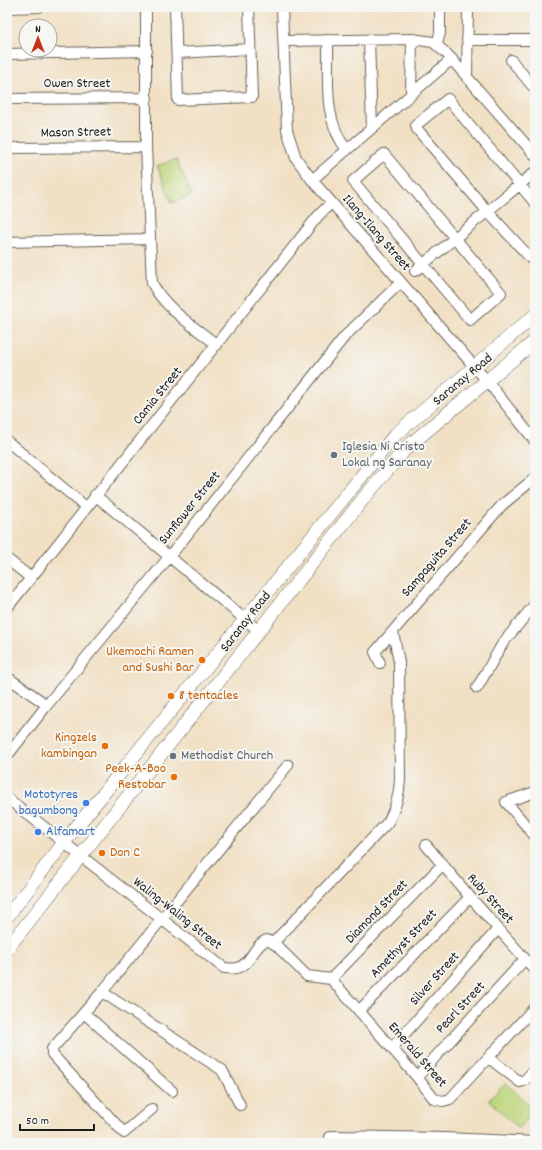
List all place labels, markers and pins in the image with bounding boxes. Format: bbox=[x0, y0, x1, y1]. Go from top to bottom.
place label: Iglesia Ni Cristo Lokal ng Saranay bbox=[342, 437, 432, 473]
marker: Iglesia Ni Cristo Lokal ng Saranay bbox=[329, 450, 339, 460]
place label: Ukemochi Ramen and Sushi Bar bbox=[106, 642, 195, 678]
marker: Ukemochi Ramen and Sushi Bar bbox=[197, 655, 207, 665]
place label: 8 tentacles bbox=[179, 686, 238, 706]
marker: 8 tentacles bbox=[166, 691, 176, 701]
place label: Kingzels kambingan bbox=[41, 728, 97, 764]
marker: Kingzels kambingan bbox=[100, 741, 110, 751]
place label: Methodist Church bbox=[181, 746, 273, 766]
marker: Methodist Church bbox=[168, 751, 178, 761]
place label: Peek-A-Boo Restobar bbox=[105, 759, 167, 795]
marker: Peek-A-Boo Restobar bbox=[169, 772, 179, 782]
place label: Mototyres bagumbong bbox=[19, 785, 78, 821]
marker: Mototyres bagumbong bbox=[81, 798, 91, 808]
place label: Alfamart bbox=[46, 822, 95, 842]
marker: Alfamart bbox=[33, 827, 43, 837]
place label: Don C bbox=[110, 843, 140, 863]
marker: Don C bbox=[97, 848, 107, 858]

